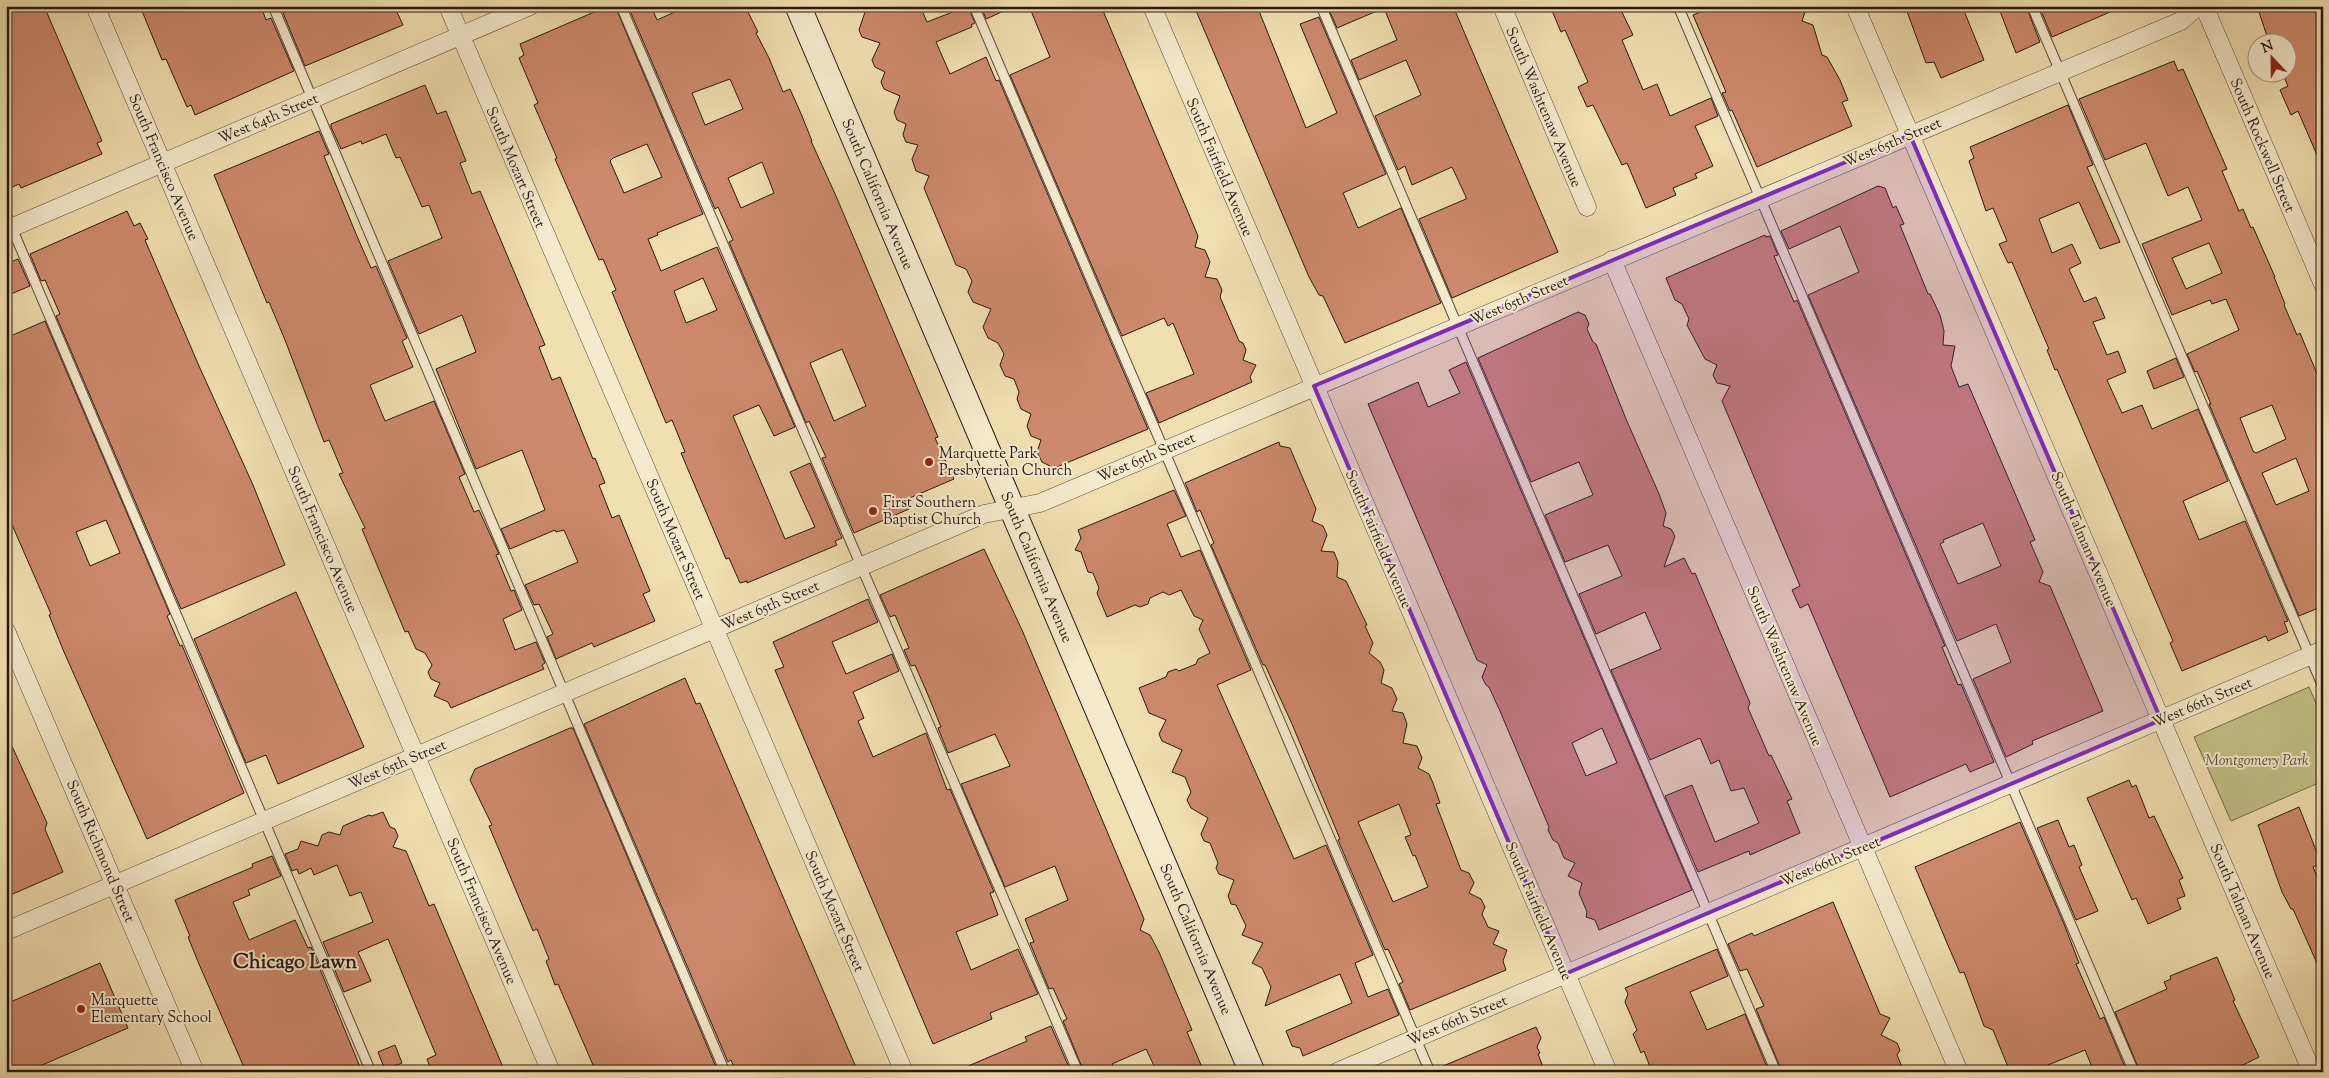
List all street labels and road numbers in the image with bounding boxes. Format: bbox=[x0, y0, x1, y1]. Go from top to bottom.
street label: South Washtenaw Avenue bbox=[1499, 24, 1586, 191]
street label: South Rockwell Street bbox=[2224, 75, 2299, 216]
street label: West 64th Street bbox=[215, 89, 322, 150]
street label: South Francisco Avenue bbox=[122, 91, 203, 244]
street label: South Fairfield Avenue bbox=[1180, 95, 1257, 240]
street label: South Mozart Street bbox=[480, 104, 550, 231]
street label: West 65th Street bbox=[1840, 113, 1945, 174]
street label: South California Avenue bbox=[835, 116, 918, 273]
street label: West 65th Street bbox=[1467, 271, 1572, 332]
street label: West 65th Street bbox=[1094, 428, 1199, 489]
street label: South Francisco Avenue bbox=[281, 463, 362, 616]
street label: South Fairfield Avenue bbox=[1339, 467, 1416, 612]
street label: South Talman Avenue bbox=[2045, 469, 2121, 610]
street label: South Mozart Street bbox=[640, 476, 710, 603]
street label: South California Avenue bbox=[994, 489, 1077, 646]
street label: West 65th Street bbox=[718, 576, 823, 637]
street label: South Washtenaw Avenue bbox=[1740, 583, 1827, 750]
street label: West 66th Street bbox=[2149, 673, 2256, 734]
street label: West 65th Street bbox=[345, 735, 450, 796]
street label: South Richmond Street bbox=[60, 777, 139, 926]
street label: West 66th Street bbox=[1777, 832, 1884, 893]
street label: South Francisco Avenue bbox=[440, 835, 521, 988]
street label: South Fairfield Avenue bbox=[1499, 839, 1576, 984]
street label: South Talman Avenue bbox=[2204, 841, 2280, 982]
street label: South Mozart Street bbox=[799, 848, 869, 975]
street label: South California Avenue bbox=[1153, 861, 1236, 1018]
street label: West 66th Street bbox=[1404, 991, 1511, 1052]

